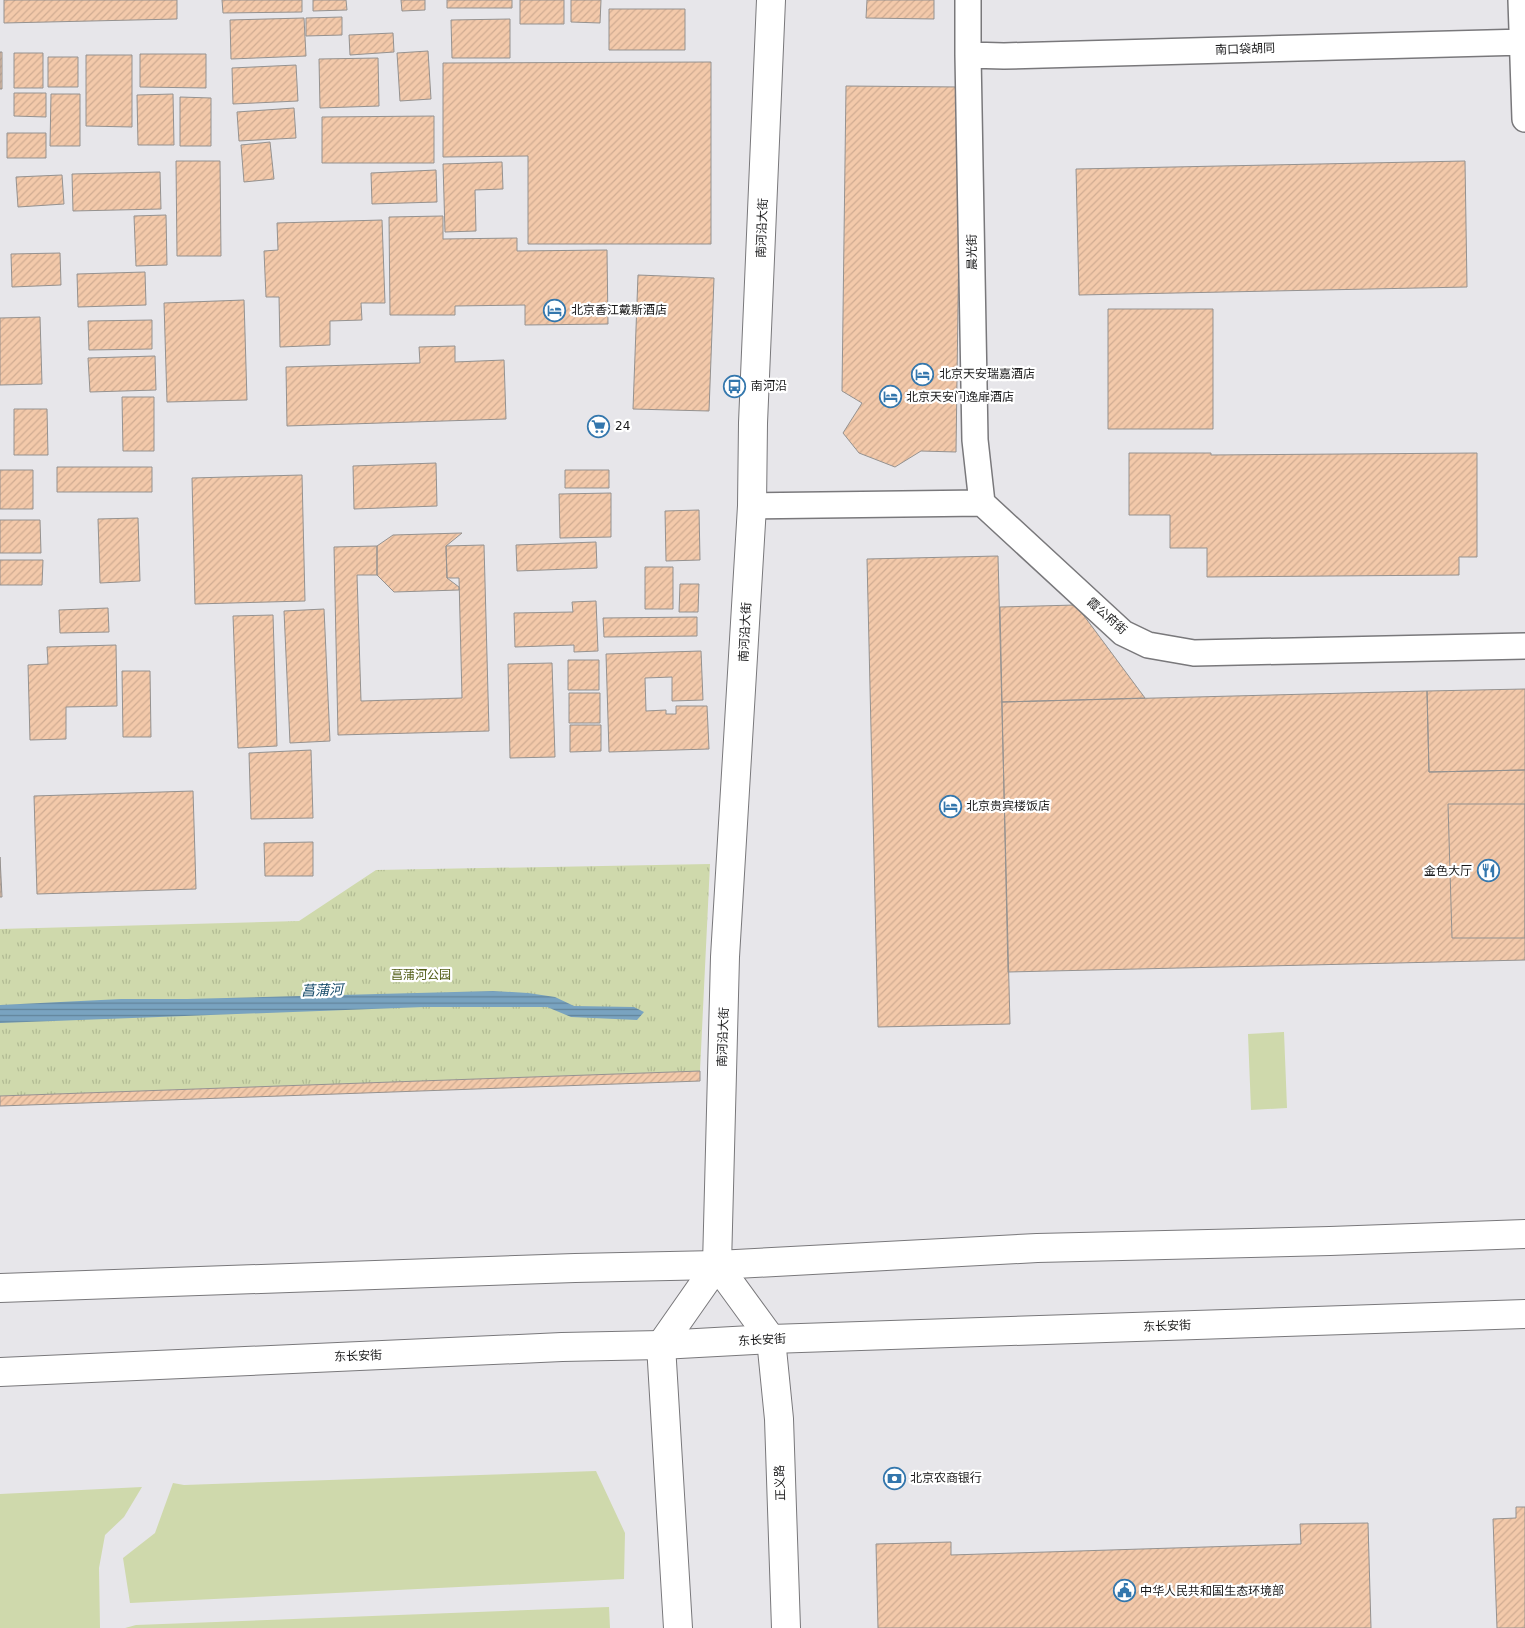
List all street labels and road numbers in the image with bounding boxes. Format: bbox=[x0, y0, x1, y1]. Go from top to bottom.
street label: 南口袋胡同 bbox=[1215, 41, 1275, 57]
street label: 南河沿大街 bbox=[754, 198, 770, 258]
street label: 晨光街 bbox=[965, 234, 979, 270]
street label: 霞公府街 bbox=[1084, 595, 1130, 637]
street label: 南河沿大街 bbox=[736, 602, 754, 662]
street label: 南河沿大街 bbox=[715, 1007, 731, 1067]
street label: 东长安街 bbox=[1143, 1318, 1191, 1334]
street label: 东长安街 bbox=[738, 1332, 786, 1348]
street label: 东长安街 bbox=[334, 1348, 382, 1364]
street label: 正义路 bbox=[772, 1465, 788, 1501]

